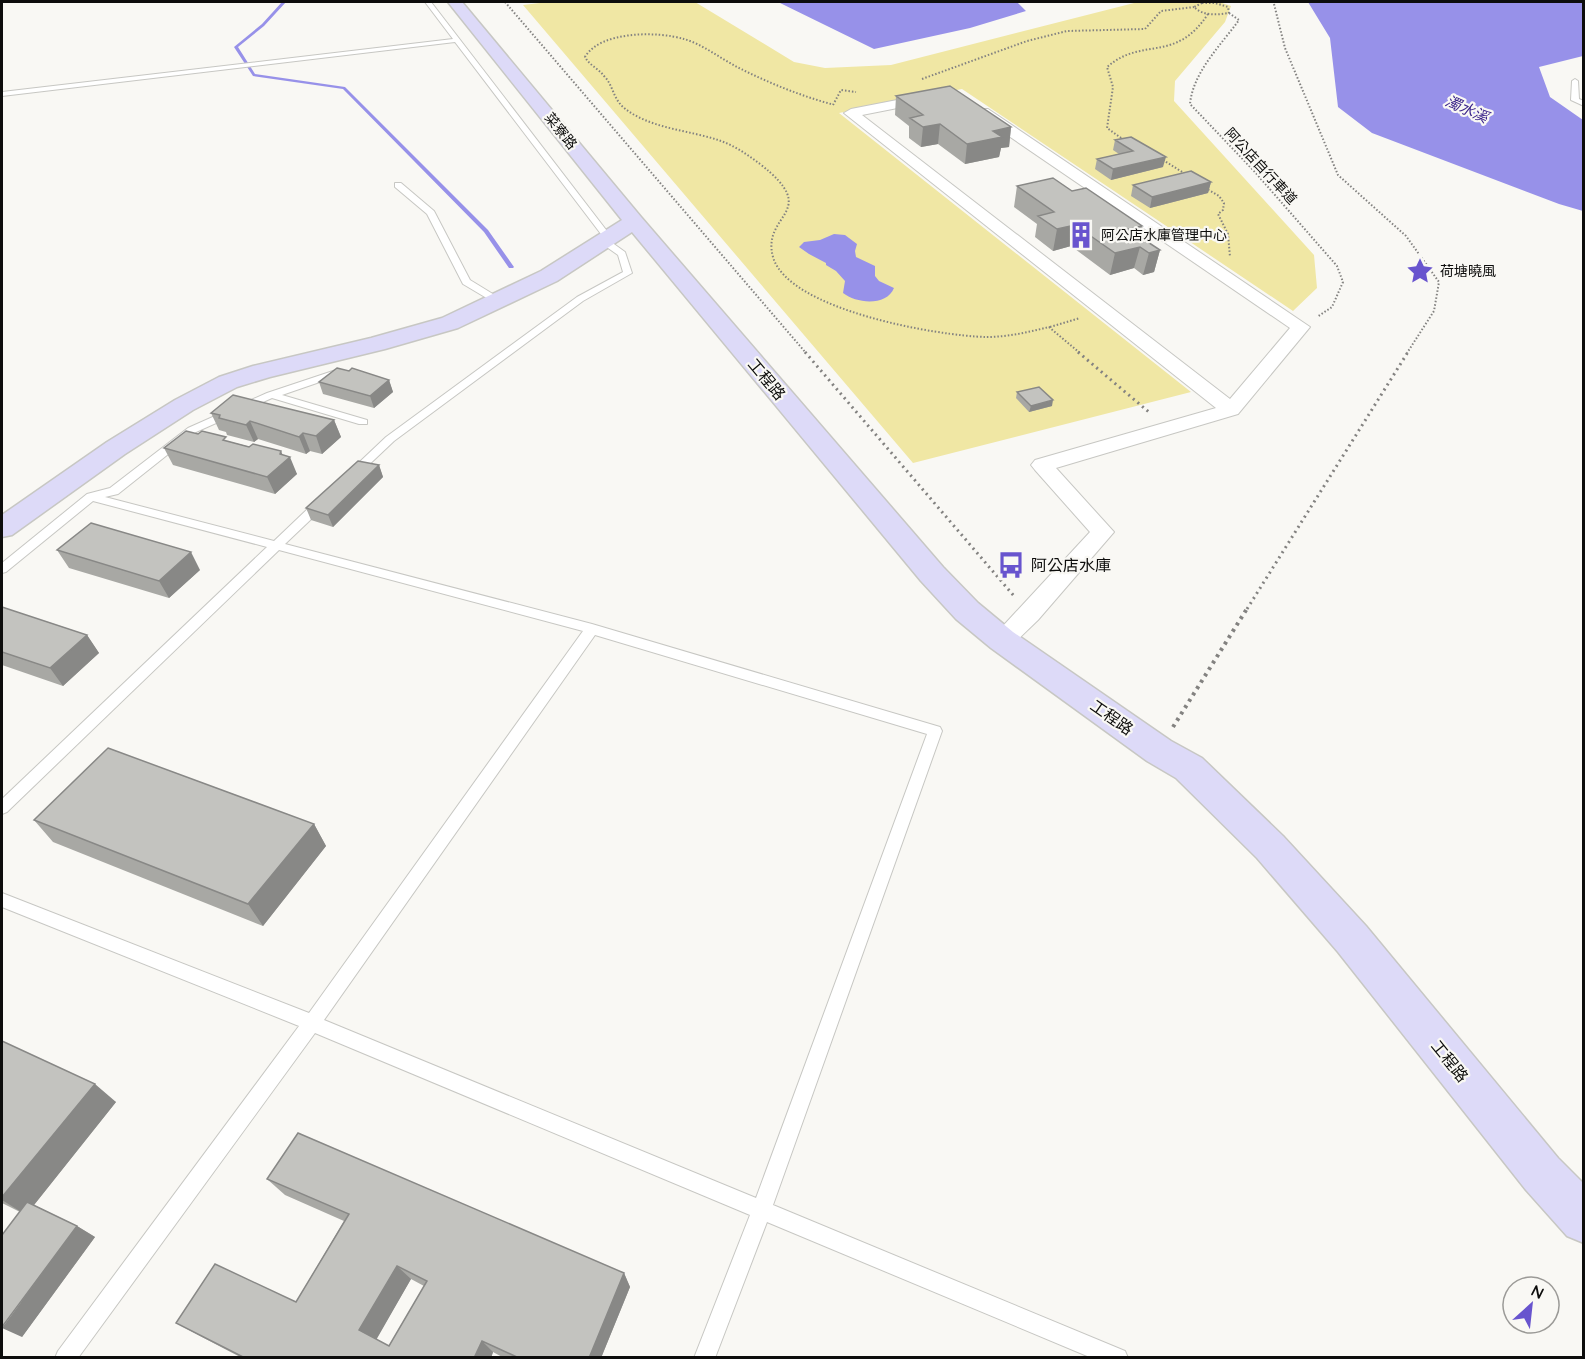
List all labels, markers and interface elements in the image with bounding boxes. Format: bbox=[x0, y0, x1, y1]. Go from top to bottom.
water label: 濁水溪 bbox=[1443, 91, 1493, 128]
street label: 菜寮路 bbox=[541, 109, 581, 153]
street label: 阿公店自行車道 bbox=[1221, 124, 1301, 208]
building icon: 阿公店水庫管理中心 bbox=[1066, 220, 1096, 250]
place label: 阿公店水庫管理中心 bbox=[1101, 226, 1227, 244]
place icon: 荷塘曉風 bbox=[1405, 256, 1435, 286]
place label: 荷塘曉風 bbox=[1440, 262, 1496, 280]
street label: 工程路 bbox=[744, 354, 790, 404]
bus stop icon: 阿公店水庫 bbox=[996, 550, 1026, 580]
place label: 阿公店水庫 bbox=[1031, 555, 1111, 575]
street label: 工程路 bbox=[1087, 695, 1137, 739]
street label: 工程路 bbox=[1427, 1036, 1473, 1086]
north arrow bbox=[1501, 1275, 1561, 1335]
text: N bbox=[1528, 1280, 1548, 1303]

